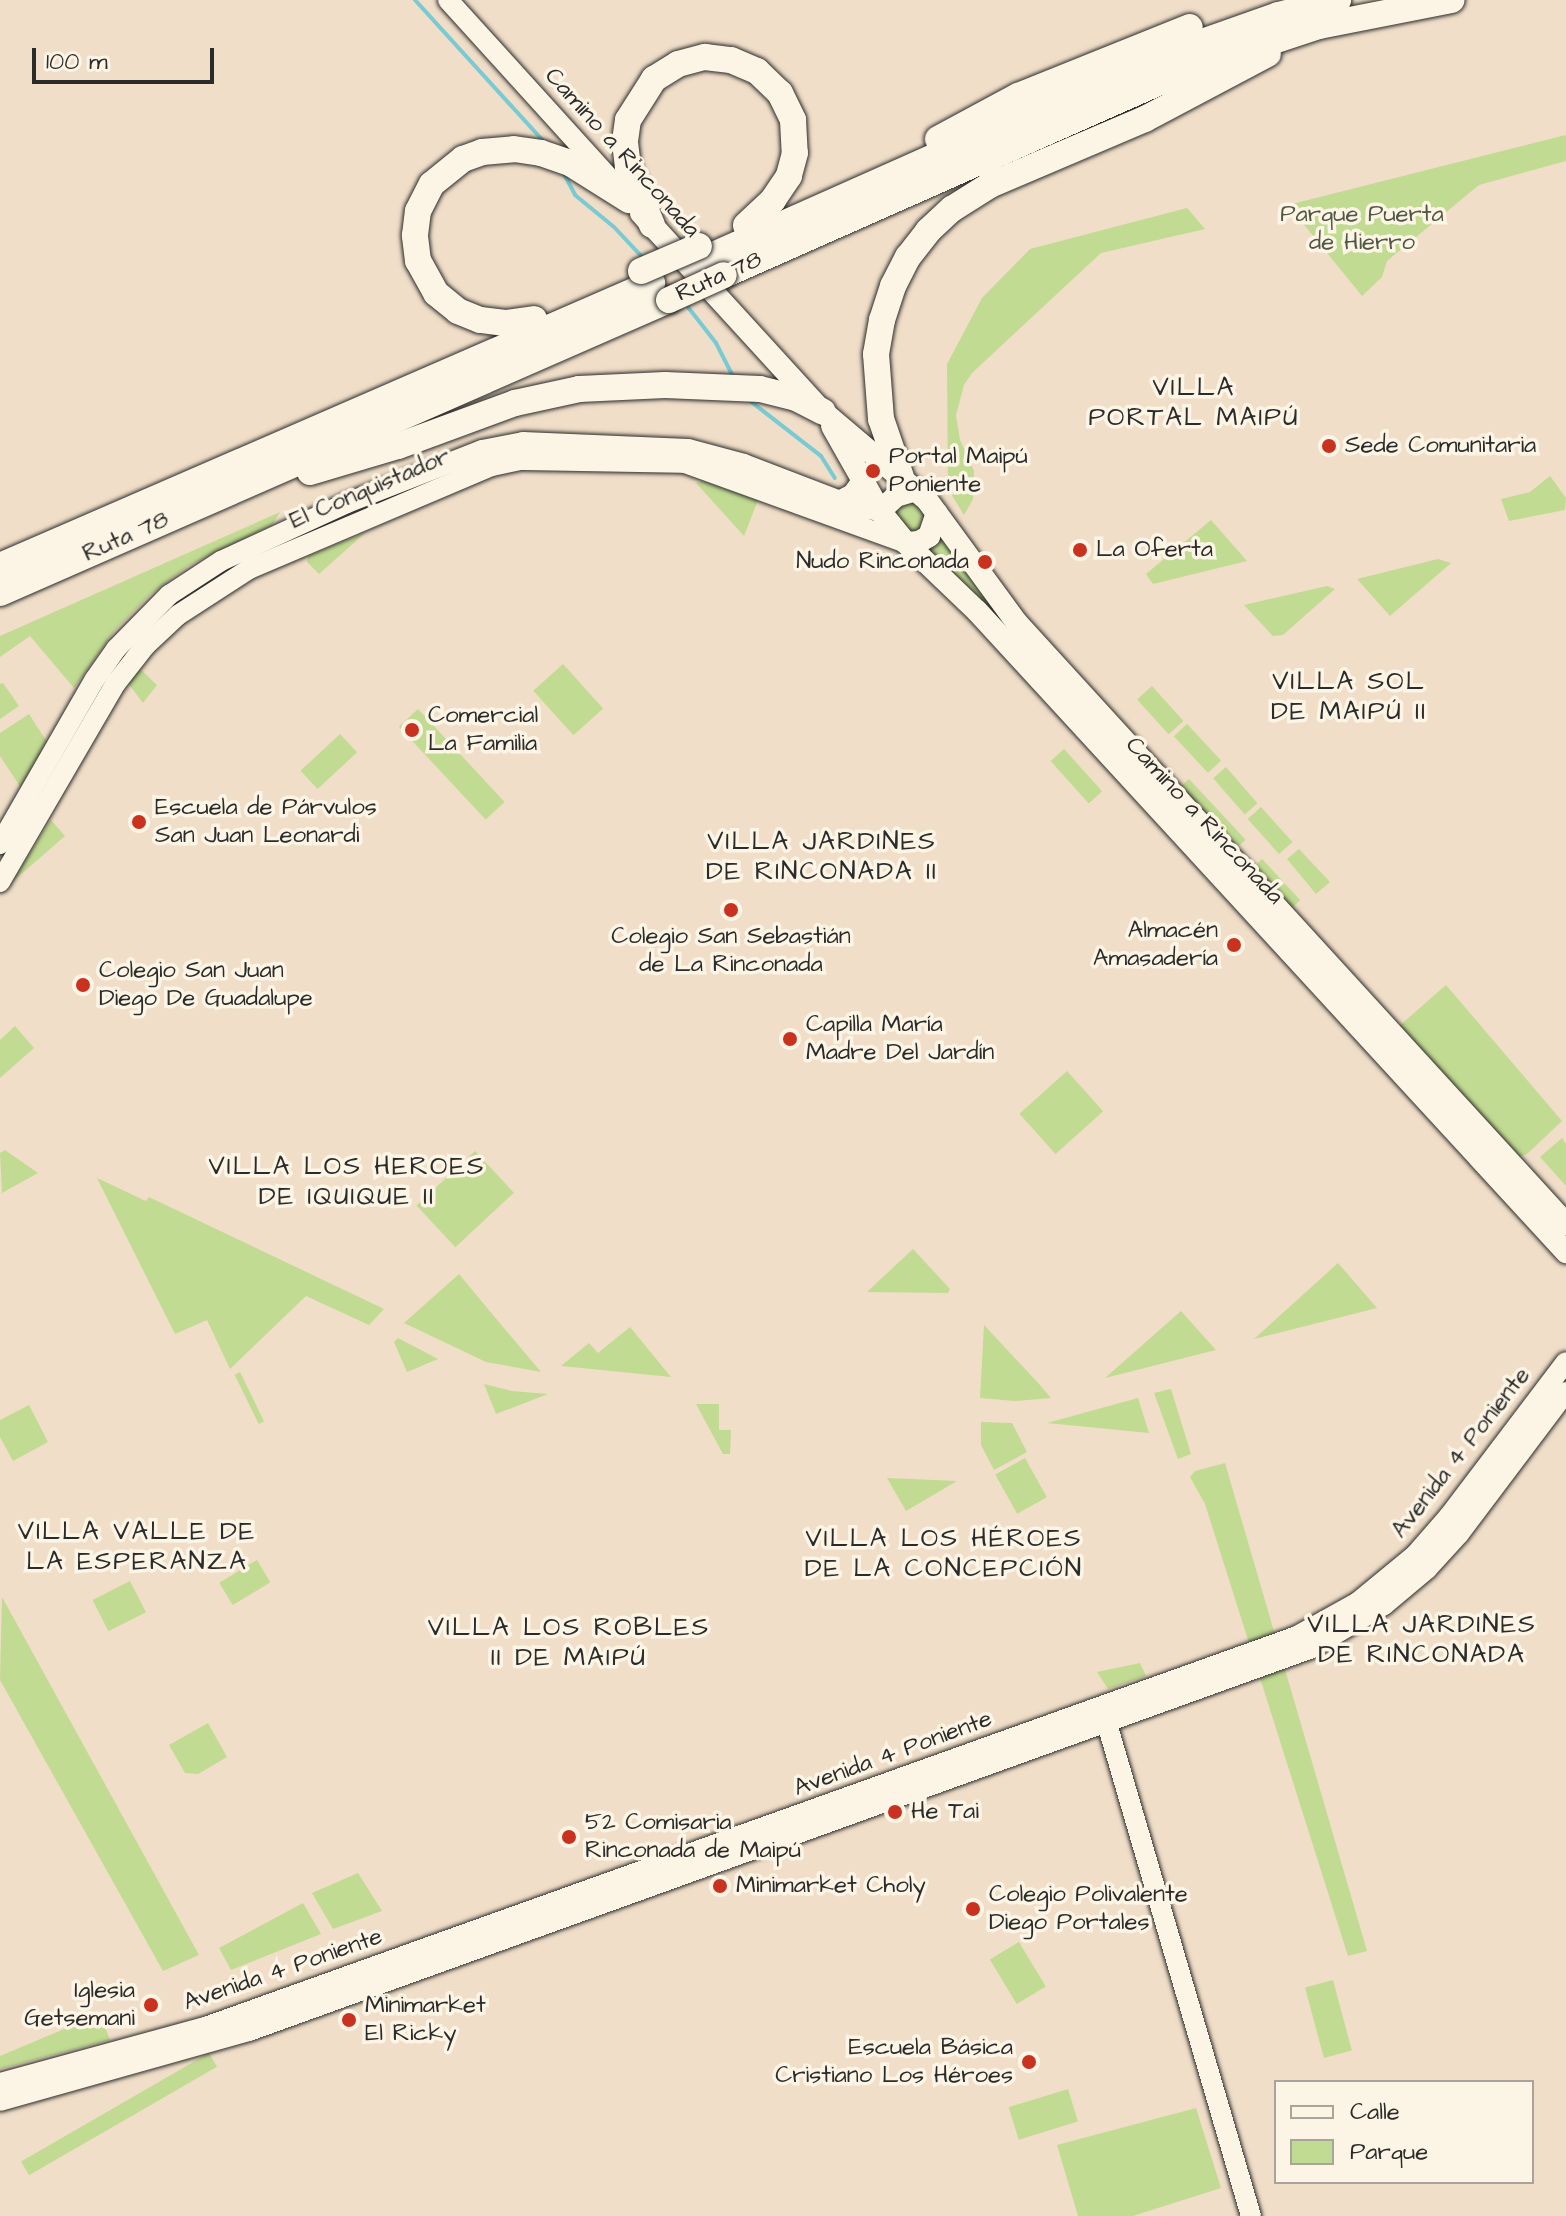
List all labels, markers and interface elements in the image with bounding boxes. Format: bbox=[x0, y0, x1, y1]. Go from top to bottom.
scale bar bbox=[36, 32, 218, 82]
text: 100 m bbox=[46, 45, 108, 79]
street label: Camino a Rinconada bbox=[538, 62, 706, 244]
park label: Parque Puerta de Hierro bbox=[1280, 201, 1444, 257]
street label: Ruta 78 bbox=[672, 245, 766, 309]
district label: VILLA PORTAL MAIPÚ bbox=[1088, 372, 1300, 434]
place label: Sede Comunitaria bbox=[1345, 432, 1536, 460]
marker: Sede Comunitaria bbox=[1320, 437, 1338, 455]
street label: El Conquistador bbox=[286, 442, 454, 536]
place label: Portal Maipú Poniente bbox=[889, 443, 1028, 499]
marker: Portal Maipú Poniente bbox=[864, 462, 882, 480]
street label: Ruta 78 bbox=[79, 505, 173, 569]
place label: La Oferta bbox=[1096, 536, 1213, 564]
marker: La Oferta bbox=[1071, 541, 1089, 559]
place label: Nudo Rinconada bbox=[796, 548, 969, 576]
marker: Nudo Rinconada bbox=[976, 553, 994, 571]
district label: VILLA SOL DE MAIPÚ II bbox=[1271, 666, 1427, 728]
place label: Comercial La Familia bbox=[428, 702, 538, 758]
marker: Comercial La Familia bbox=[403, 721, 421, 739]
street label: Camino a Rinconada bbox=[1119, 731, 1289, 911]
place label: Escuela de Párvulos San Juan Leonardi bbox=[155, 794, 377, 850]
marker: Escuela de Párvulos San Juan Leonardi bbox=[130, 813, 148, 831]
district label: VILLA JARDINES DE RINCONADA II bbox=[706, 826, 938, 888]
marker: Colegio San Sebastián de La Rinconada bbox=[722, 901, 740, 919]
place label: Almacén Amasadería bbox=[1093, 917, 1218, 973]
place label: Colegio San Sebastián de La Rinconada bbox=[611, 923, 851, 979]
marker: Almacén Amasadería bbox=[1225, 936, 1243, 954]
place label: Colegio San Juan Diego De Guadalupe bbox=[99, 957, 313, 1013]
marker: Colegio San Juan Diego De Guadalupe bbox=[74, 976, 92, 994]
place label: Capilla María Madre Del Jardín bbox=[806, 1011, 994, 1067]
marker: Capilla María Madre Del Jardín bbox=[781, 1030, 799, 1048]
district label: VILLA LOS HEROES DE IQUIQUE II bbox=[208, 1151, 486, 1212]
street label: Avenida 4 Poniente bbox=[1385, 1362, 1537, 1544]
district label: VILLA VALLE DE LA ESPERANZA bbox=[18, 1516, 256, 1578]
district label: VILLA LOS HÉROES DE LA CONCEPCIÓN bbox=[805, 1523, 1083, 1584]
district label: VILLA JARDINES DE RINCONADA bbox=[1307, 1609, 1537, 1670]
district label: VILLA LOS ROBLES II DE MAIPÚ bbox=[428, 1612, 710, 1674]
street label: Avenida 4 Poniente bbox=[790, 1705, 996, 1803]
place label: He Tai bbox=[911, 1798, 979, 1826]
marker: He Tai bbox=[886, 1803, 904, 1821]
place label: 52 Comisaria Rinconada de Maipú bbox=[585, 1809, 801, 1865]
marker: 52 Comisaria Rinconada de Maipú bbox=[560, 1828, 578, 1846]
place label: Minimarket Choly bbox=[736, 1872, 926, 1900]
marker: Minimarket Choly bbox=[711, 1877, 729, 1895]
place label: Colegio Polivalente Diego Portales bbox=[989, 1881, 1188, 1937]
marker: Colegio Polivalente Diego Portales bbox=[964, 1900, 982, 1918]
street label: Avenida 4 Poniente bbox=[180, 1922, 386, 2018]
place label: Iglesia Getsemani bbox=[24, 1977, 135, 2033]
place label: Minimarket El Ricky bbox=[365, 1992, 486, 2048]
marker: Iglesia Getsemani bbox=[142, 1996, 160, 2014]
marker: Minimarket El Ricky bbox=[340, 2011, 358, 2029]
place label: Escuela Básica Cristiano Los Héroes bbox=[775, 2034, 1013, 2090]
marker: Escuela Básica Cristiano Los Héroes bbox=[1020, 2053, 1038, 2071]
legend bbox=[1274, 2080, 1534, 2184]
text: Calle bbox=[1350, 2095, 1400, 2129]
text: Parque bbox=[1350, 2135, 1428, 2169]

